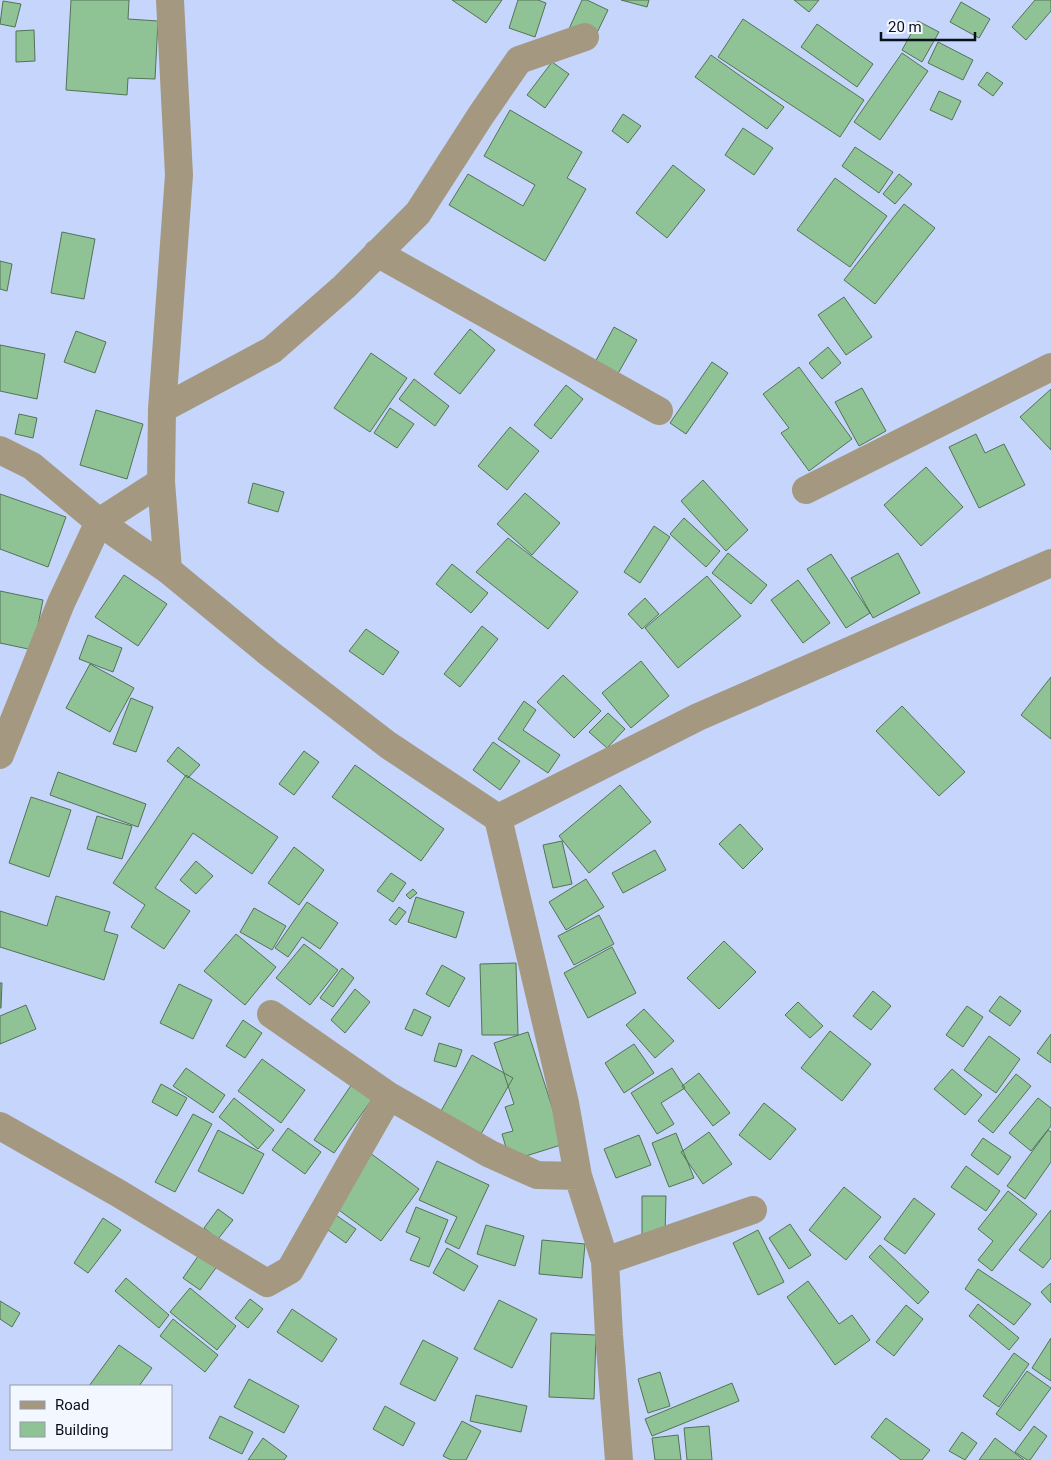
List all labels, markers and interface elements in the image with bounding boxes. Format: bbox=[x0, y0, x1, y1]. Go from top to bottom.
scale bar bbox=[881, 10, 975, 42]
text: 20 m bbox=[888, 18, 922, 36]
legend bbox=[10, 1385, 172, 1450]
text: Road bbox=[55, 1396, 89, 1414]
text: Building bbox=[55, 1421, 109, 1439]

